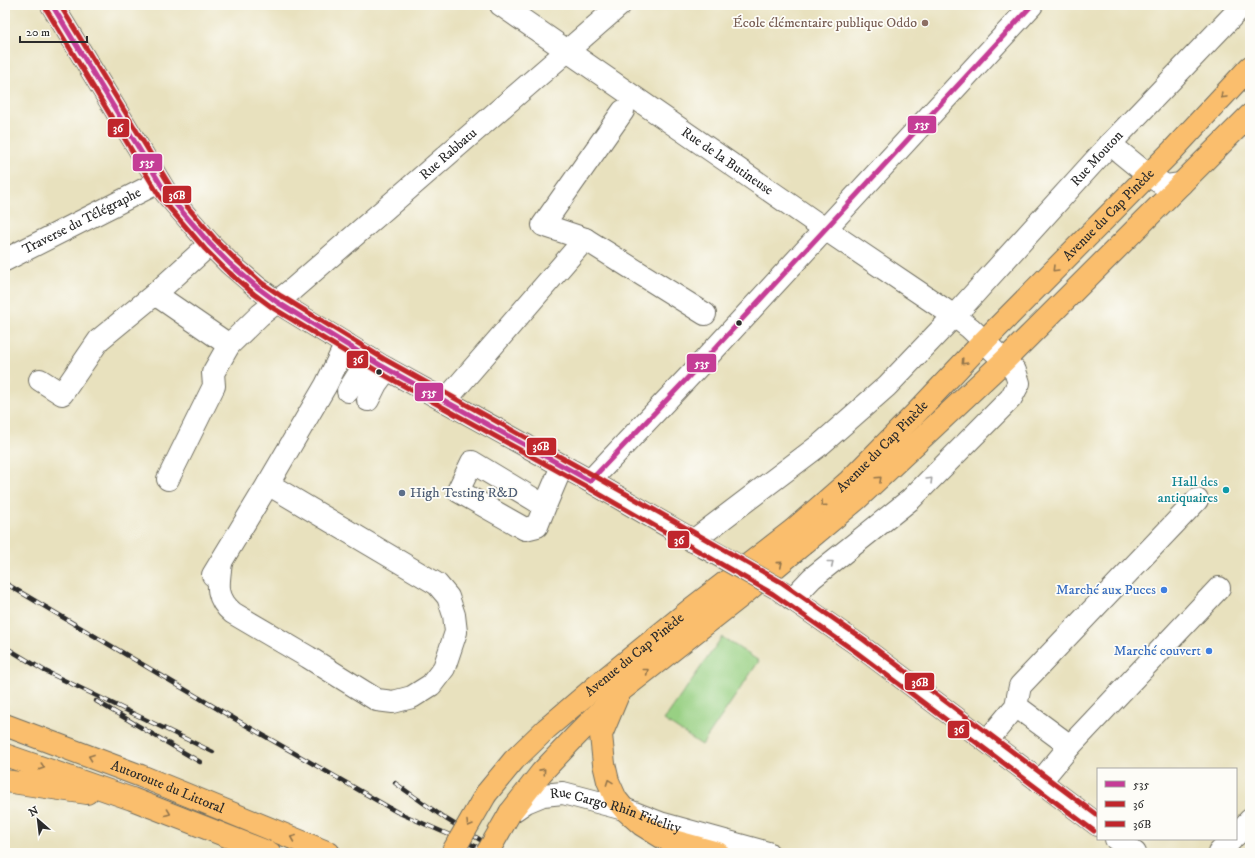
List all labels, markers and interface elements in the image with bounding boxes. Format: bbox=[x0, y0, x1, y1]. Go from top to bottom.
place label: École élémentaire publique Oddo bbox=[733, 14, 917, 32]
scale bar bbox=[20, 18, 87, 44]
marker: École élémentaire publique Oddo bbox=[920, 18, 930, 28]
text: 20 m bbox=[26, 25, 50, 40]
one-way arrow bbox=[1221, 91, 1228, 99]
line badge: 535 bbox=[907, 115, 937, 134]
line badge: 36 bbox=[107, 118, 130, 138]
text: 535 bbox=[913, 118, 930, 132]
text: 36 bbox=[113, 122, 124, 136]
street label: Rue de la Butineuse bbox=[678, 123, 777, 200]
street label: Rue Rabbatu bbox=[416, 124, 481, 184]
street label: Rue Mouton bbox=[1067, 126, 1128, 190]
line badge: 535 bbox=[132, 153, 163, 172]
text: 535 bbox=[138, 156, 155, 170]
street label: Avenue du Cap Pinède bbox=[1059, 165, 1159, 265]
street label: Traverse du Télégraphe bbox=[19, 183, 144, 259]
line badge: 36B bbox=[162, 185, 192, 204]
text: 36B bbox=[169, 189, 185, 203]
one-way arrow bbox=[1052, 264, 1060, 272]
unlabelled marker bbox=[734, 318, 744, 328]
line badge: 36 bbox=[346, 350, 369, 369]
text: 36 bbox=[353, 353, 364, 367]
line badge: 535 bbox=[686, 353, 717, 373]
text: 535 bbox=[693, 357, 710, 371]
one-way arrow bbox=[961, 357, 969, 365]
unlabelled marker bbox=[374, 367, 384, 377]
line badge: 535 bbox=[414, 382, 444, 402]
text: 535 bbox=[420, 386, 437, 400]
street label: Avenue du Cap Pinède bbox=[833, 397, 932, 497]
line badge: 36B bbox=[526, 437, 557, 456]
text: 36B bbox=[533, 440, 549, 454]
place label: Hall des antiquaires bbox=[1158, 473, 1218, 507]
one-way arrow bbox=[874, 476, 882, 484]
one-way arrow bbox=[925, 477, 933, 484]
place label: High Testing R&D bbox=[410, 484, 518, 502]
marker: Hall des antiquaires bbox=[1221, 485, 1231, 495]
marker: High Testing R&D bbox=[397, 488, 407, 498]
one-way arrow bbox=[820, 499, 828, 507]
line badge: 36 bbox=[667, 530, 690, 549]
text: 36 bbox=[674, 534, 685, 548]
one-way arrow bbox=[776, 561, 783, 568]
one-way arrow bbox=[826, 561, 833, 568]
place label: Marché aux Puces bbox=[1056, 581, 1156, 599]
marker: Marché aux Puces bbox=[1159, 585, 1169, 595]
street label: Avenue du Cap Pinède bbox=[581, 609, 688, 701]
place label: Marché couvert bbox=[1114, 642, 1202, 660]
marker: Marché couvert bbox=[1204, 646, 1214, 656]
one-way arrow bbox=[641, 669, 648, 676]
line badge: 36B bbox=[904, 672, 935, 691]
text: 36B bbox=[912, 676, 928, 690]
line badge: 36 bbox=[947, 720, 970, 739]
text: 36 bbox=[954, 723, 965, 737]
one-way arrow bbox=[88, 754, 95, 762]
street label: Autoroute du Littoral bbox=[108, 756, 228, 818]
one-way arrow bbox=[38, 762, 45, 771]
legend bbox=[1097, 768, 1237, 840]
one-way arrow bbox=[538, 769, 545, 776]
text: 535 bbox=[1133, 777, 1149, 792]
one-way arrow bbox=[606, 778, 614, 785]
street label: Rue Cargo Rhin Fidelity bbox=[549, 784, 684, 838]
text: 36 bbox=[1133, 797, 1144, 812]
north arrow bbox=[18, 800, 58, 840]
text: N bbox=[27, 804, 41, 820]
one-way arrow bbox=[165, 809, 172, 817]
text: 36B bbox=[1133, 817, 1151, 832]
one-way arrow bbox=[466, 819, 473, 827]
one-way arrow bbox=[290, 835, 297, 843]

